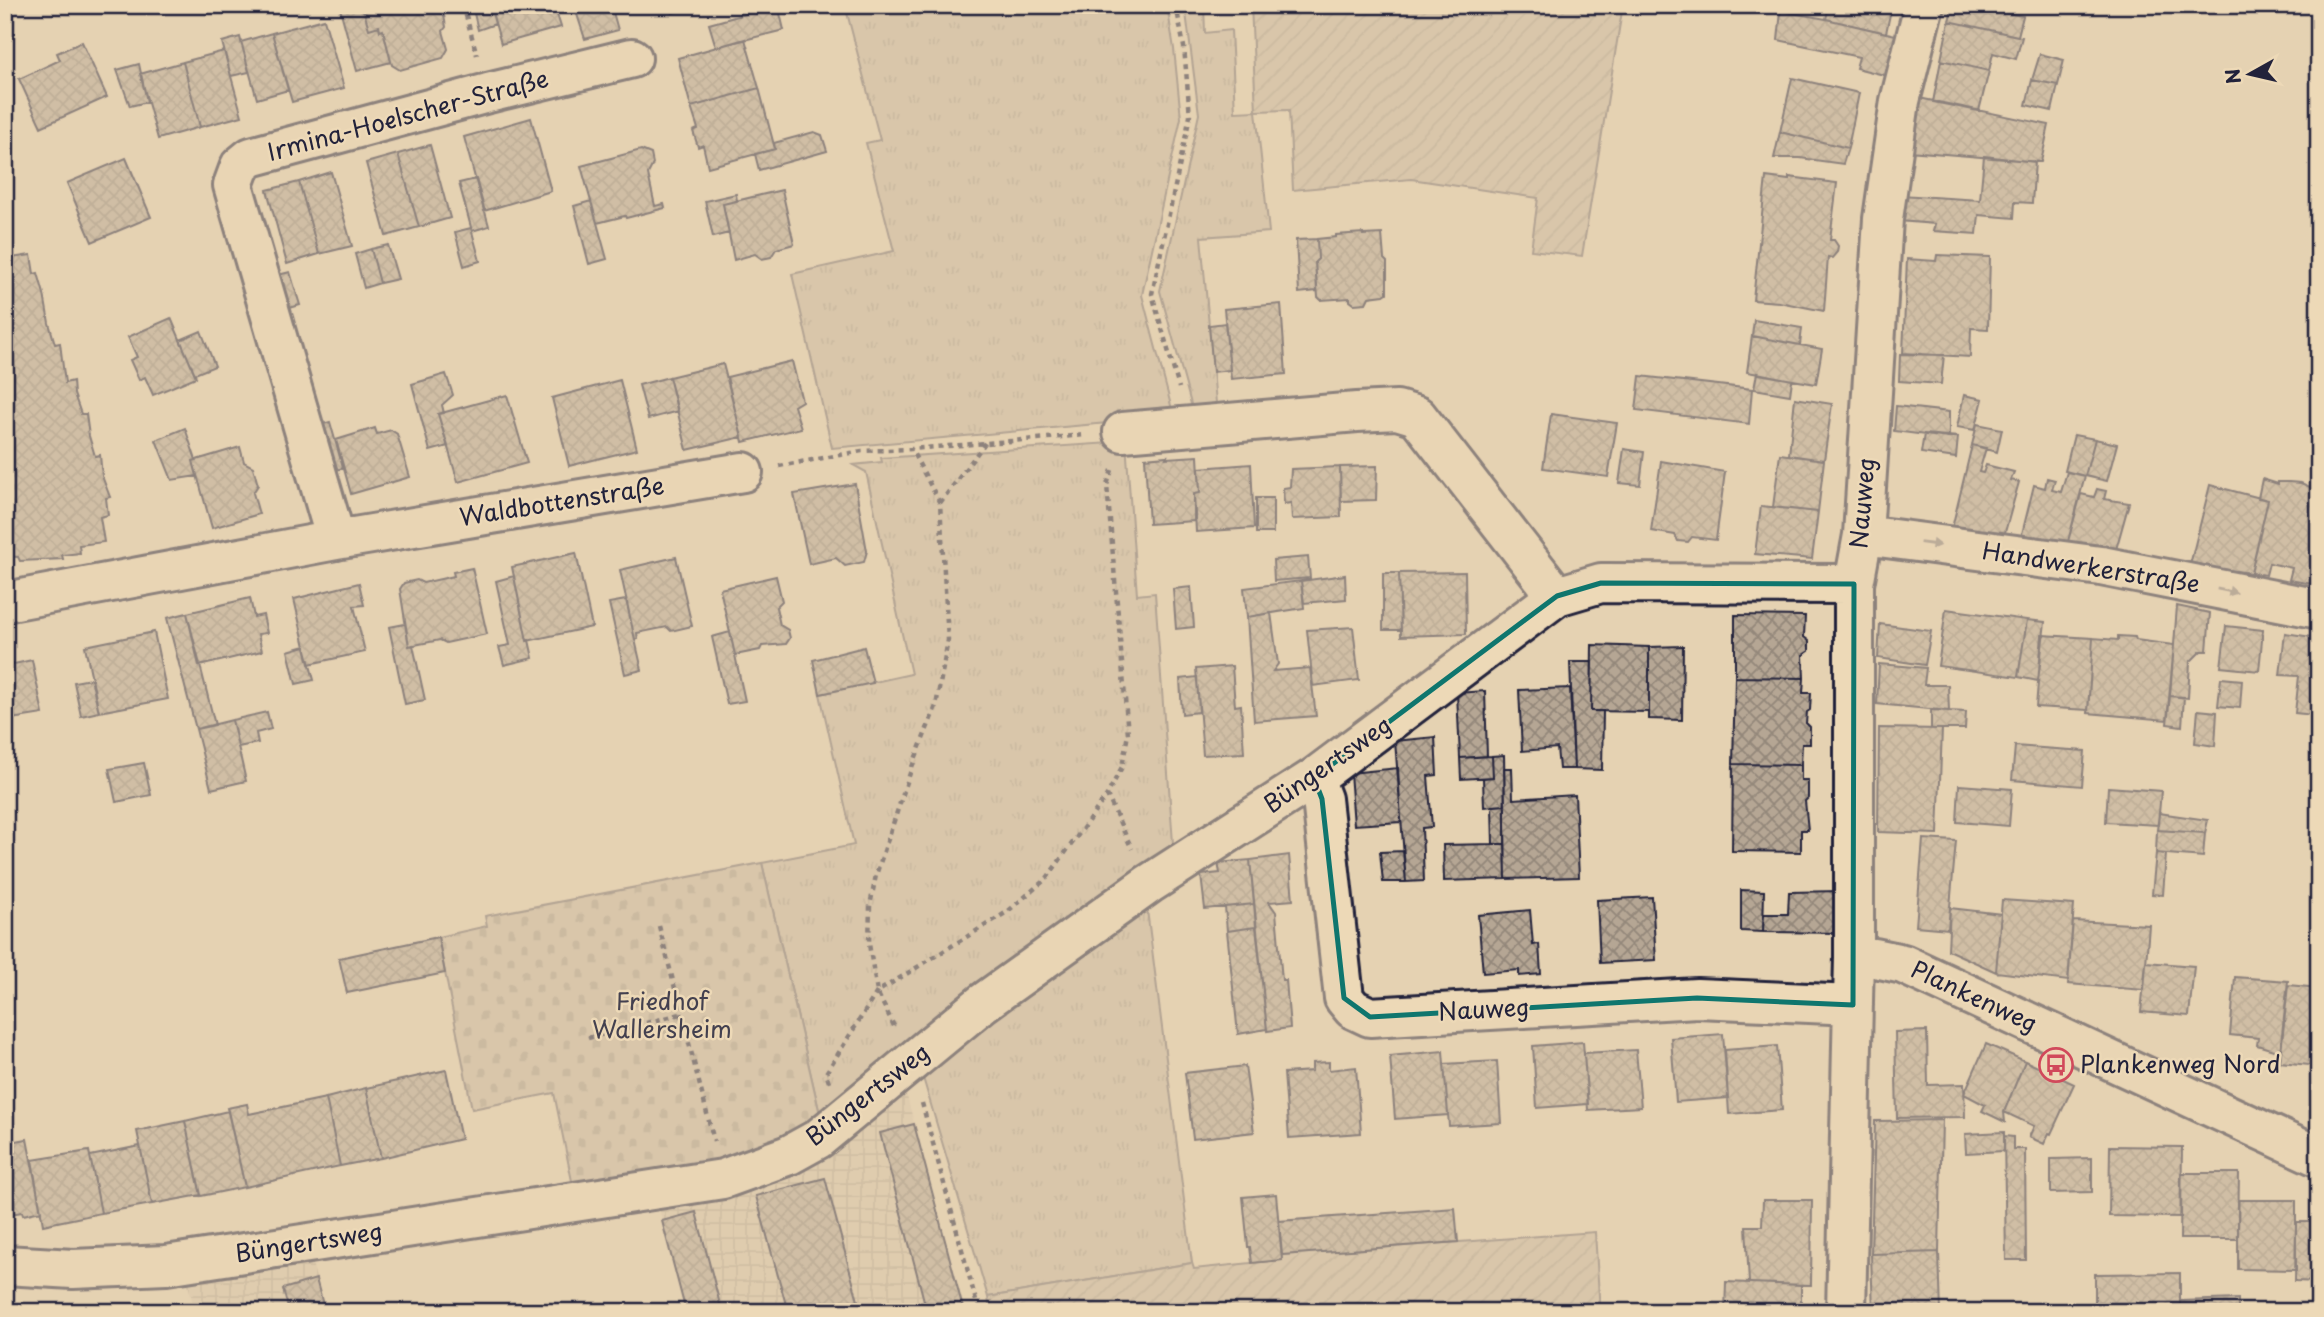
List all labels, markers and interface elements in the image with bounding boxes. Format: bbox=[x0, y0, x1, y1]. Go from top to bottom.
north arrow bbox=[2216, 38, 2286, 108]
street label: Irmina-Hoelscher-Straße bbox=[263, 59, 552, 169]
text: N bbox=[2217, 67, 2247, 86]
street label: Nauweg bbox=[1839, 456, 1883, 550]
street label: Waldbottenstraße bbox=[457, 466, 667, 534]
street label: Handwerkerstraße bbox=[1980, 531, 2203, 601]
one-way arrow bbox=[1919, 538, 1941, 549]
one-way arrow bbox=[2216, 586, 2238, 597]
street label: Büngertsweg bbox=[1256, 706, 1398, 821]
street label: Plankenweg bbox=[1906, 950, 2044, 1040]
park label: Friedhof Wallersheim bbox=[592, 982, 732, 1046]
street label: Nauweg bbox=[1437, 988, 1530, 1028]
street label: Büngertsweg bbox=[797, 1033, 937, 1153]
place label: Plankenweg Nord bbox=[2080, 1045, 2281, 1081]
bus stop icon: Plankenweg Nord bbox=[2037, 1046, 2075, 1084]
street label: Büngertsweg bbox=[232, 1212, 385, 1270]

